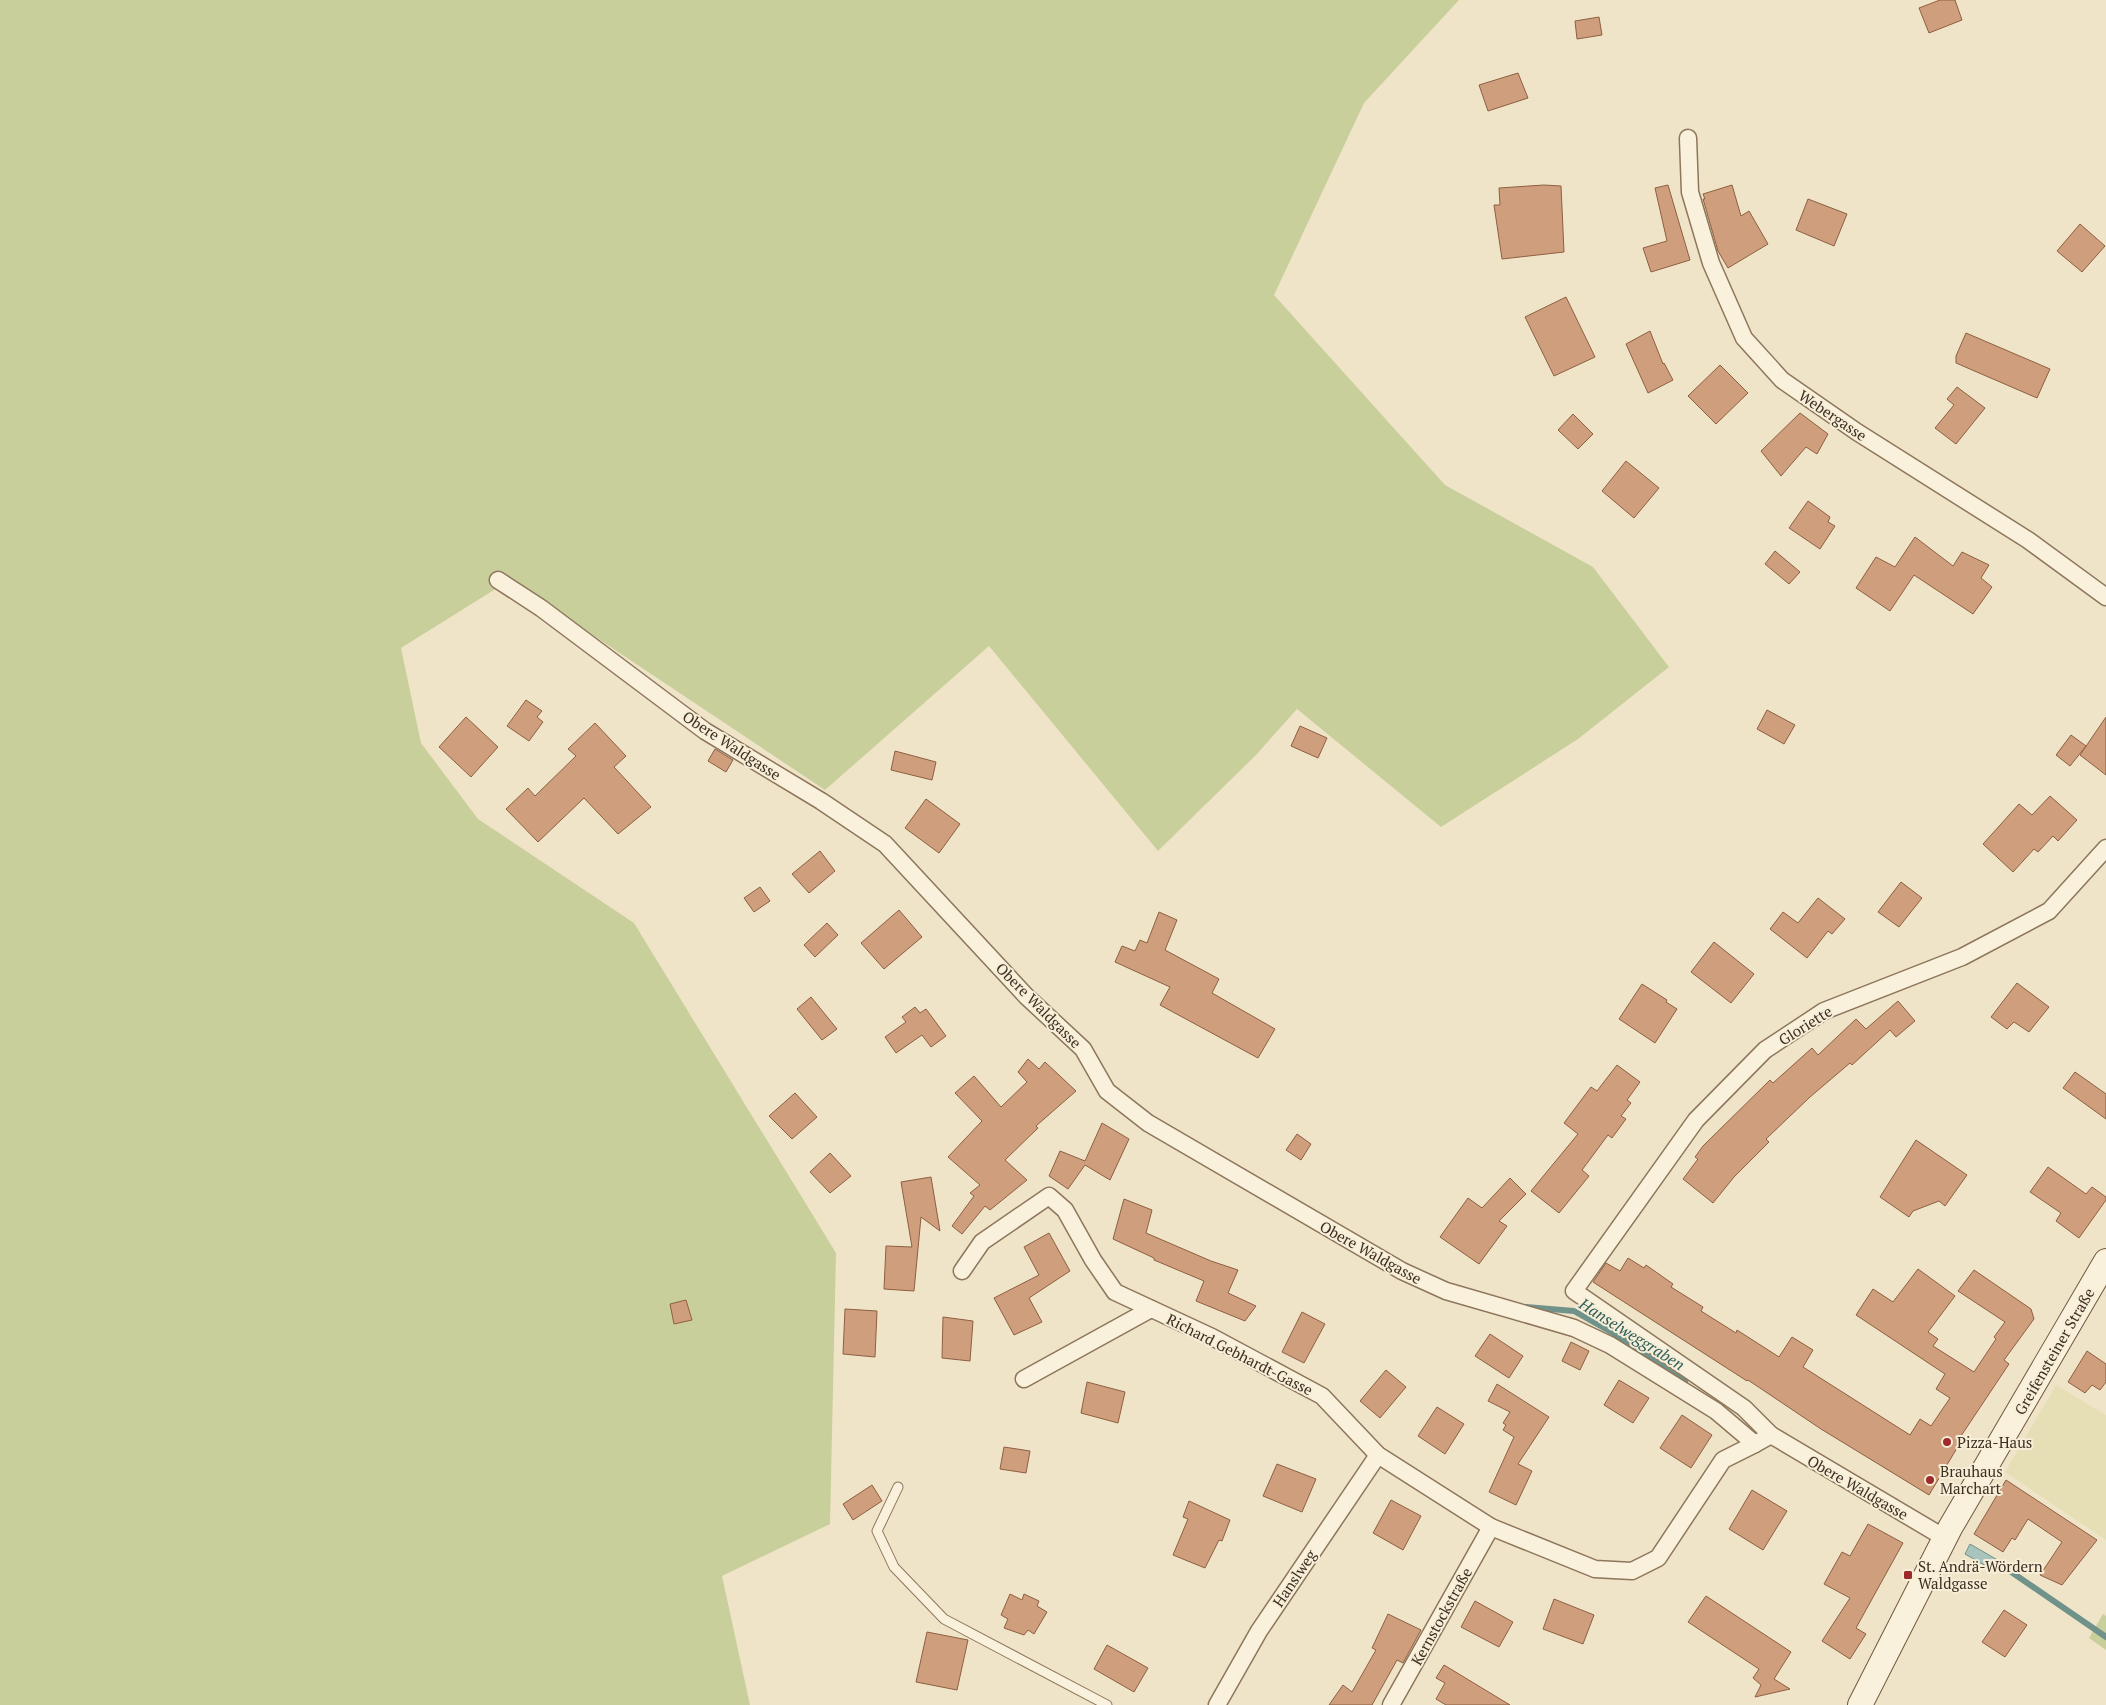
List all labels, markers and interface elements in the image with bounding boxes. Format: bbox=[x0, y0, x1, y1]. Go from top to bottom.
street label: Webergasse bbox=[1795, 385, 1871, 445]
street label: Obere Waldgasse bbox=[679, 706, 785, 784]
street label: Obere Waldgasse bbox=[992, 958, 1086, 1052]
street label: Gloriette bbox=[1774, 1001, 1836, 1049]
street label: Obere Waldgasse bbox=[1317, 1216, 1425, 1288]
street label: Greifensteiner Straße bbox=[2009, 1284, 2099, 1418]
water label: Hanselweggraben bbox=[1574, 1292, 1689, 1375]
street label: Richard Gebhardt-Gasse bbox=[1164, 1308, 1316, 1400]
place label: Pizza-Haus bbox=[1957, 1432, 2032, 1452]
marker: Pizza-Haus bbox=[1941, 1436, 1953, 1448]
street label: Obere Waldgasse bbox=[1804, 1450, 1912, 1524]
place label: Brauhaus Marchart bbox=[1940, 1461, 2003, 1498]
marker: Brauhaus Marchart bbox=[1924, 1474, 1936, 1486]
street label: Hanslweg bbox=[1268, 1545, 1321, 1610]
place label: St. Andrä-Wördern Waldgasse bbox=[1918, 1556, 2043, 1593]
street label: Kernstockstraße bbox=[1406, 1564, 1476, 1668]
marker: St. Andrä-Wördern Waldgasse bbox=[1902, 1569, 1914, 1581]

